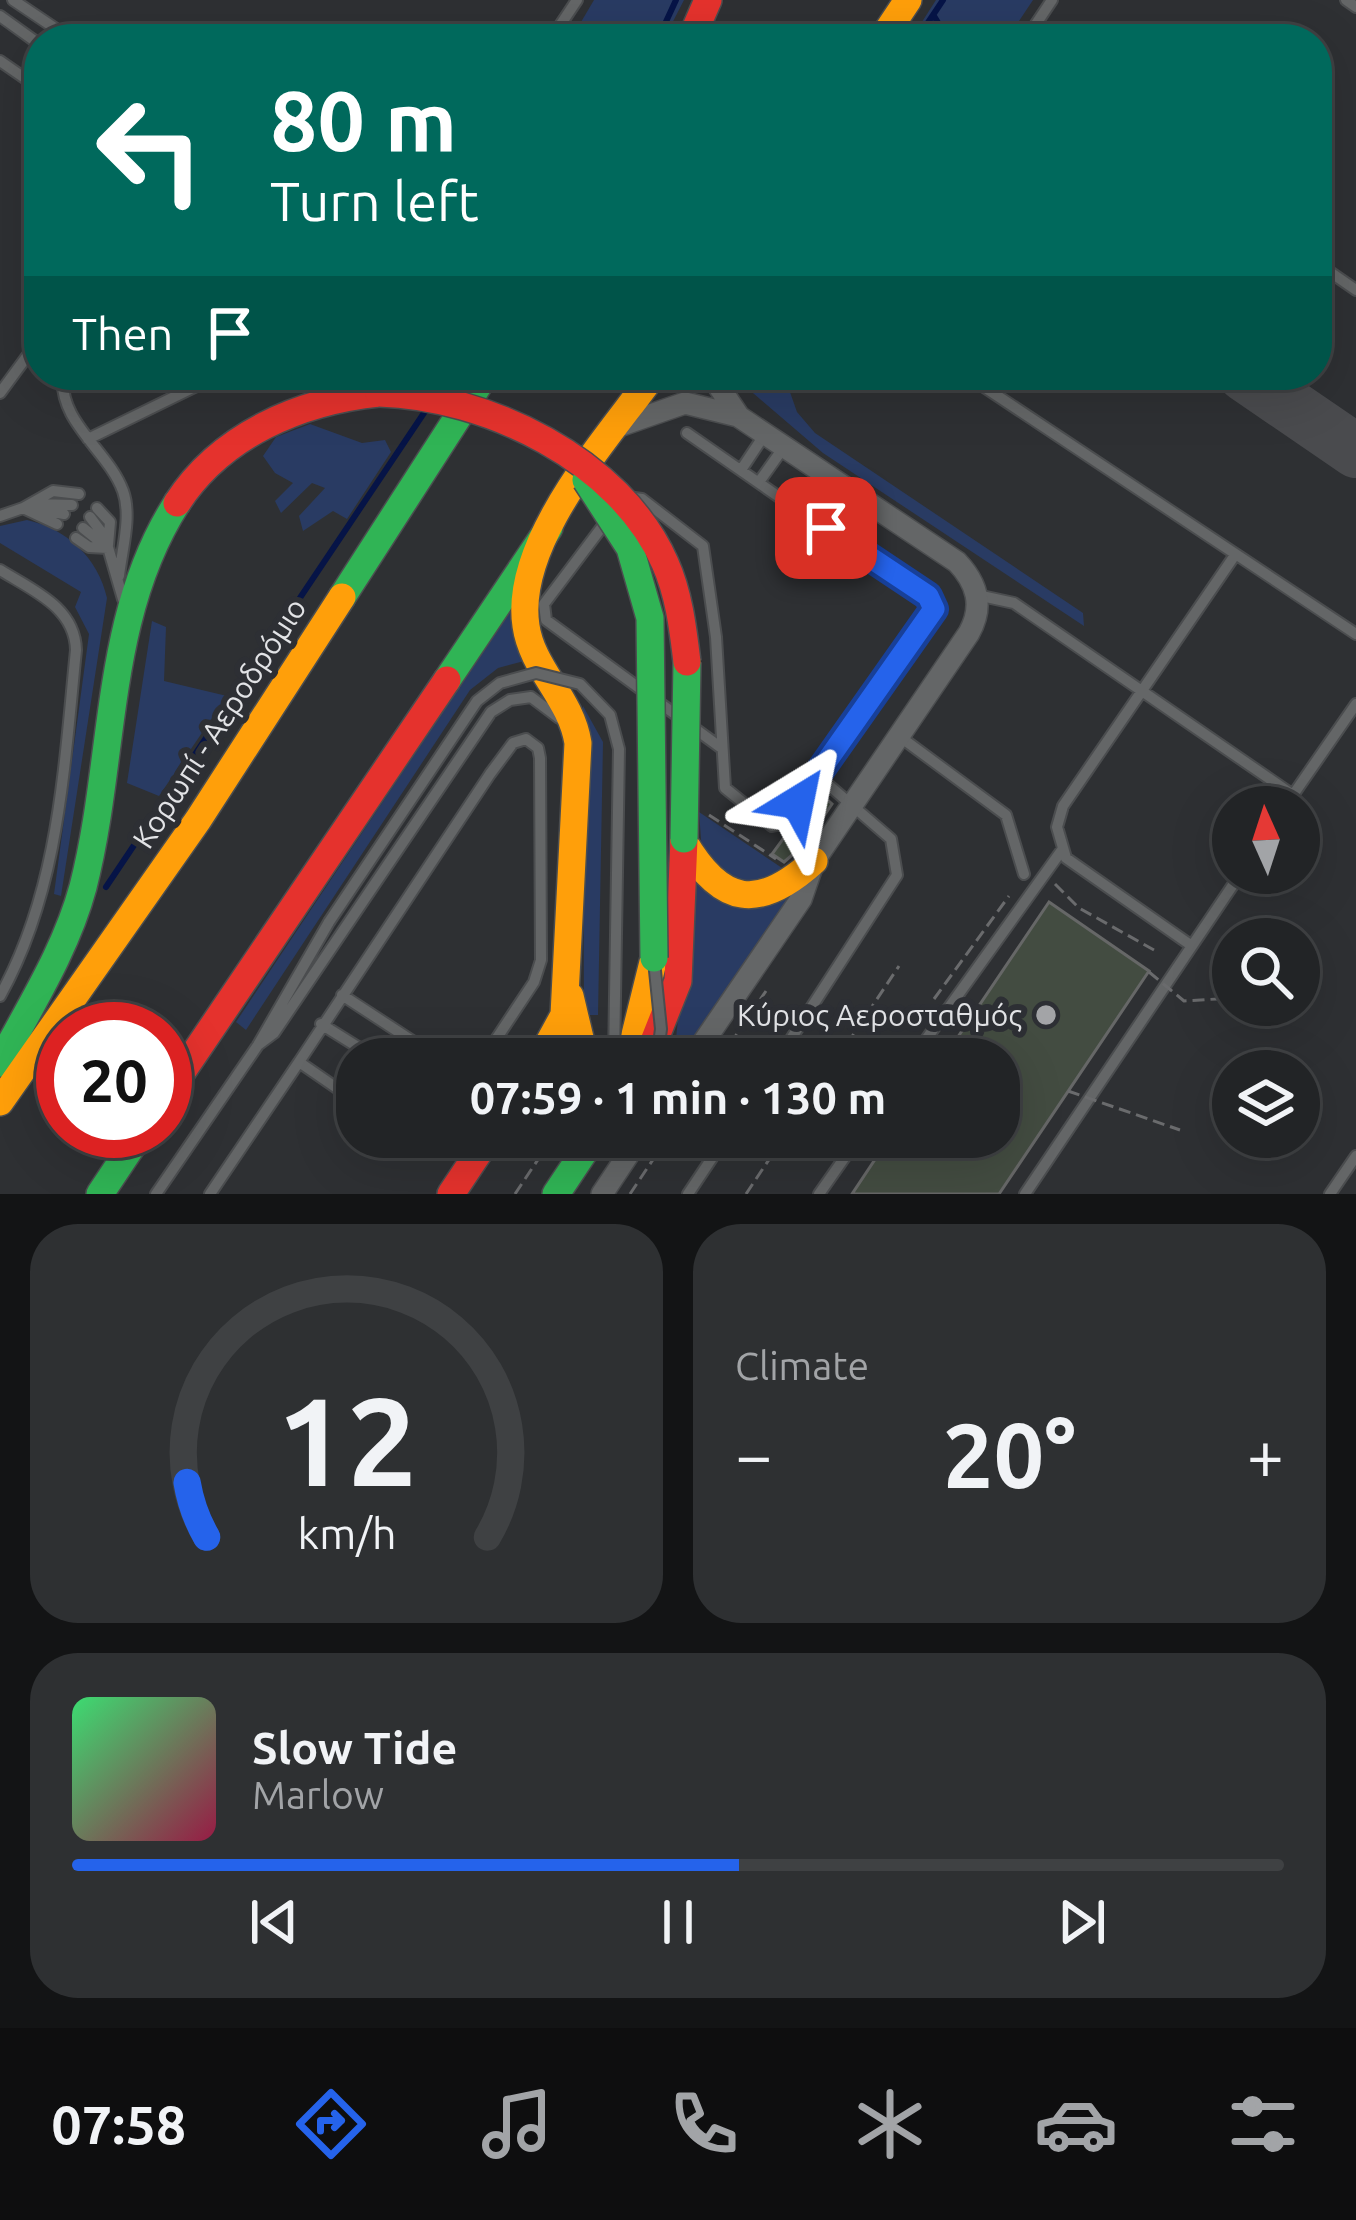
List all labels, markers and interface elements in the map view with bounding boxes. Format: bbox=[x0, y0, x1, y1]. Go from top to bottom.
icon: left bbox=[72, 72, 228, 228]
text: 80 m bbox=[270, 73, 457, 167]
text: Turn left bbox=[270, 171, 479, 231]
icon: arrive bbox=[197, 300, 263, 366]
text: Then bbox=[72, 308, 173, 359]
pin bbox=[775, 477, 877, 579]
icon: arrive bbox=[793, 495, 859, 561]
street label: Κορωπί - Αεροδρόμιο bbox=[126, 592, 312, 854]
position arrow bbox=[735, 739, 861, 865]
north arrow bbox=[1212, 786, 1320, 894]
map controls bbox=[1212, 786, 1320, 1158]
button: search bbox=[1212, 918, 1320, 1026]
place label: Κύριος Αεροσταθμός bbox=[737, 998, 1022, 1032]
speed limit sign: 20 bbox=[36, 1002, 192, 1158]
marker: Κύριος Αεροσταθμός bbox=[1033, 1002, 1059, 1028]
button: layers bbox=[1212, 1050, 1320, 1158]
text: 07:59 · 1 min · 130 m bbox=[470, 1072, 886, 1123]
text: Climate bbox=[735, 1344, 869, 1387]
text: 12 bbox=[276, 1370, 417, 1510]
text: 20° bbox=[943, 1404, 1076, 1505]
text: − bbox=[735, 1417, 772, 1491]
text: + bbox=[1247, 1417, 1284, 1491]
text: km/h bbox=[297, 1508, 396, 1556]
text: Slow Tide bbox=[252, 1722, 457, 1773]
text: Marlow bbox=[252, 1773, 384, 1816]
icon: previous bbox=[241, 1889, 307, 1955]
icon: pause bbox=[645, 1889, 711, 1955]
icon: next bbox=[1049, 1889, 1115, 1955]
icon: directions bbox=[289, 2082, 373, 2166]
icon: music bbox=[475, 2082, 559, 2166]
icon: phone bbox=[662, 2082, 746, 2166]
icon: climate bbox=[848, 2082, 932, 2166]
icon: car bbox=[1034, 2082, 1118, 2166]
icon: filters bbox=[1221, 2082, 1305, 2166]
text: 07:58 bbox=[51, 2094, 186, 2154]

